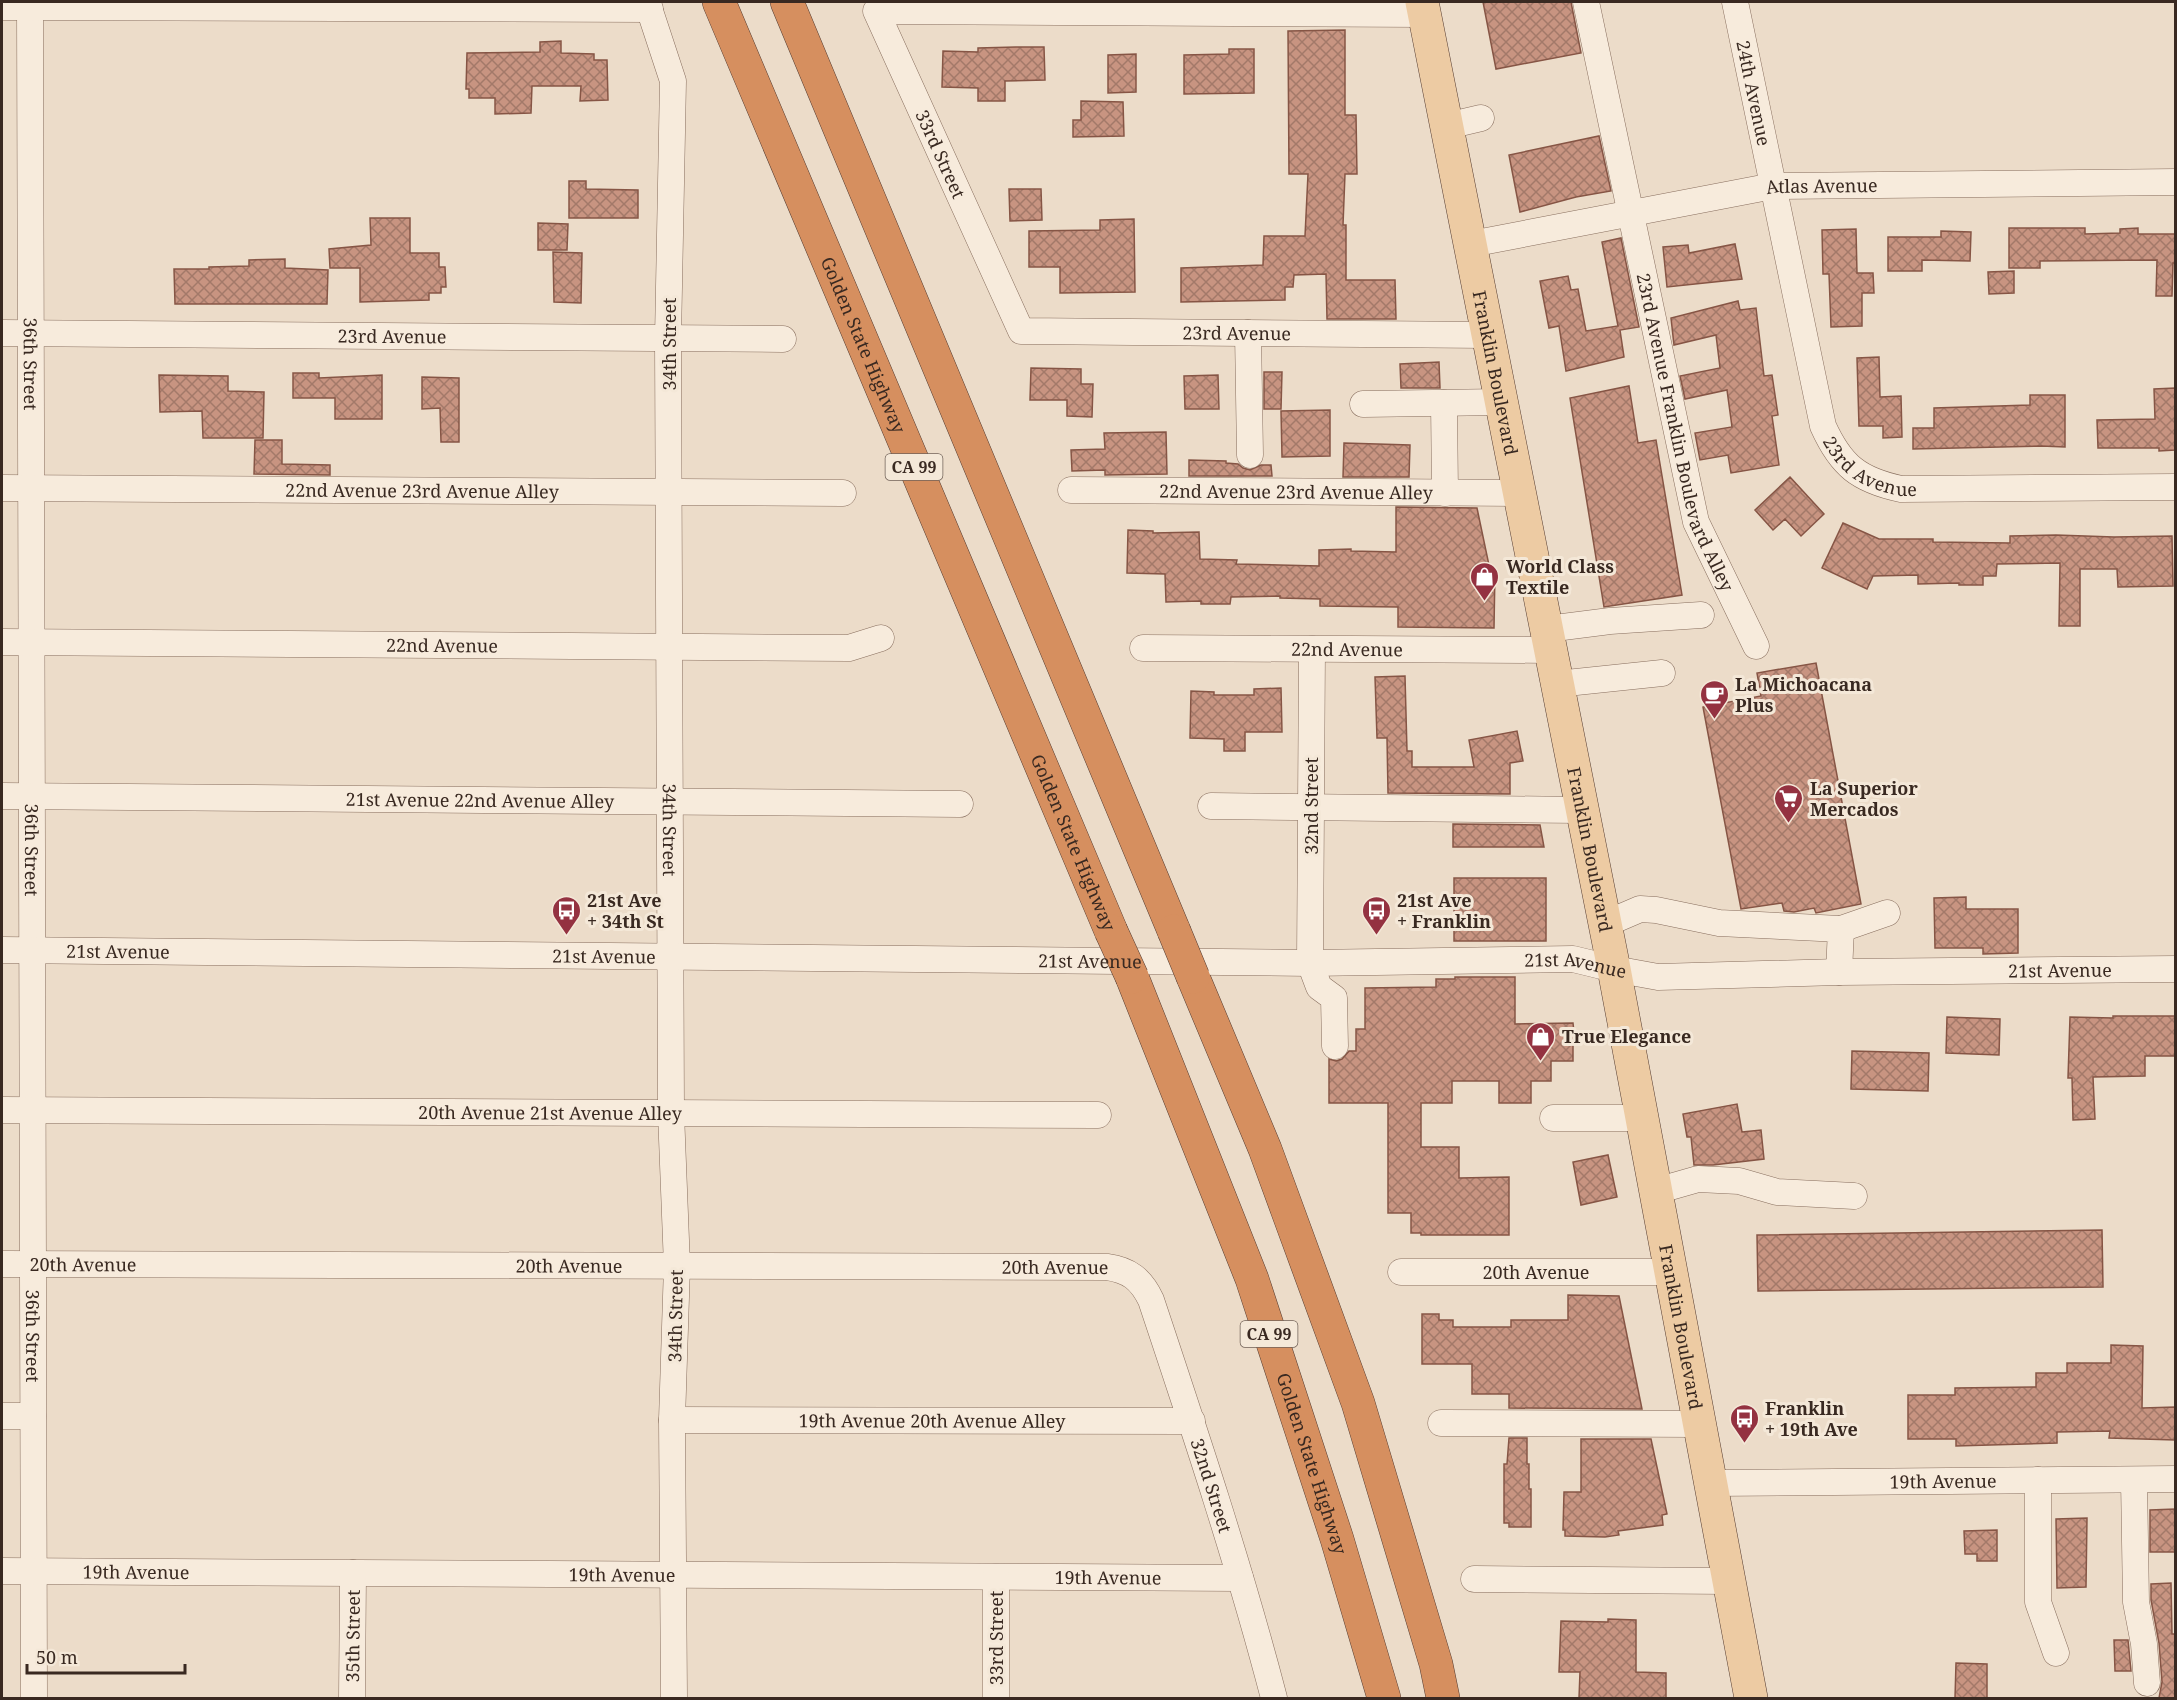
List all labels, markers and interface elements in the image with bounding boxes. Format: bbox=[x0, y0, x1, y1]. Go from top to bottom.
street label: 24th Avenue bbox=[1731, 38, 1777, 148]
street label: 33rd Street bbox=[910, 106, 971, 202]
street label: Atlas Avenue bbox=[1763, 173, 1878, 199]
street label: Golden State Highway bbox=[816, 253, 912, 437]
street label: 23rd Avenue Franklin Boulevard Alley bbox=[1632, 271, 1740, 596]
street label: Franklin Boulevard bbox=[1468, 288, 1524, 457]
street label: 34th Street bbox=[657, 298, 681, 390]
street label: 36th Street bbox=[19, 318, 43, 410]
street label: 23rd Avenue bbox=[1182, 320, 1291, 345]
street label: 23rd Avenue bbox=[338, 324, 446, 348]
street label: 23rd Avenue bbox=[1818, 432, 1917, 501]
road number: CA 99 bbox=[886, 454, 942, 480]
street label: 22nd Avenue 23rd Avenue Alley bbox=[285, 478, 560, 503]
street label: 22nd Avenue 23rd Avenue Alley bbox=[1159, 479, 1434, 504]
place label: World Class Textile bbox=[1506, 554, 1614, 599]
shop icon: World Class Textile bbox=[1469, 560, 1501, 602]
street label: 22nd Avenue bbox=[386, 633, 498, 658]
street label: 22nd Avenue bbox=[1291, 637, 1403, 661]
place label: La Michoacana Plus bbox=[1735, 672, 1872, 717]
cafe icon: La Michoacana Plus bbox=[1698, 678, 1730, 720]
street label: Golden State Highway bbox=[1026, 750, 1122, 935]
street label: 32nd Street bbox=[1299, 757, 1323, 855]
street label: Franklin Boulevard bbox=[1562, 765, 1618, 934]
place label: La Superior Mercados bbox=[1810, 776, 1918, 821]
supermarket icon: La Superior Mercados bbox=[1773, 782, 1805, 824]
street label: 34th Street bbox=[658, 783, 682, 876]
street label: 21st Avenue 22nd Avenue Alley bbox=[346, 787, 615, 813]
street label: 36th Street bbox=[20, 804, 44, 896]
place label: 21st Ave + 34th St bbox=[587, 888, 664, 933]
place label: 21st Ave + Franklin bbox=[1397, 888, 1491, 933]
bus stop icon: 21st Ave + 34th St bbox=[550, 894, 582, 936]
bus stop icon: 21st Ave + Franklin bbox=[1360, 894, 1392, 936]
street label: 21st Avenue bbox=[66, 939, 170, 964]
street label: 21st Avenue bbox=[552, 943, 656, 968]
street label: 21st Avenue bbox=[1524, 947, 1628, 983]
street label: 21st Avenue bbox=[1038, 948, 1142, 973]
street label: 21st Avenue bbox=[2008, 958, 2112, 982]
shop icon: True Elegance bbox=[1525, 1020, 1557, 1062]
place label: True Elegance bbox=[1562, 1024, 1691, 1048]
street label: 20th Avenue 21st Avenue Alley bbox=[418, 1100, 683, 1125]
street label: Franklin Boulevard bbox=[1654, 1242, 1709, 1411]
street label: 20th Avenue bbox=[29, 1252, 137, 1276]
street label: 20th Avenue bbox=[515, 1253, 623, 1278]
street label: 20th Avenue bbox=[1001, 1255, 1109, 1279]
street label: 20th Avenue bbox=[1483, 1260, 1590, 1284]
street label: 34th Street bbox=[662, 1269, 688, 1363]
street label: 36th Street bbox=[21, 1290, 45, 1382]
road number: CA 99 bbox=[1240, 1321, 1298, 1347]
street label: Golden State Highway bbox=[1271, 1370, 1353, 1558]
place label: Franklin + 19th Ave bbox=[1765, 1396, 1858, 1441]
bus stop icon: Franklin + 19th Ave bbox=[1728, 1402, 1760, 1444]
street label: 19th Avenue 20th Avenue Alley bbox=[798, 1408, 1066, 1433]
street label: 32nd Street bbox=[1185, 1435, 1238, 1536]
street label: 19th Avenue bbox=[1889, 1469, 1997, 1493]
street label: 19th Avenue bbox=[82, 1559, 190, 1584]
street label: 19th Avenue bbox=[568, 1562, 676, 1587]
street label: 19th Avenue bbox=[1054, 1565, 1162, 1590]
street label: 35th Street bbox=[340, 1589, 365, 1683]
street label: 33rd Street bbox=[984, 1591, 1008, 1685]
scale bar bbox=[27, 1637, 184, 1675]
text: 50 m bbox=[36, 1645, 78, 1669]

